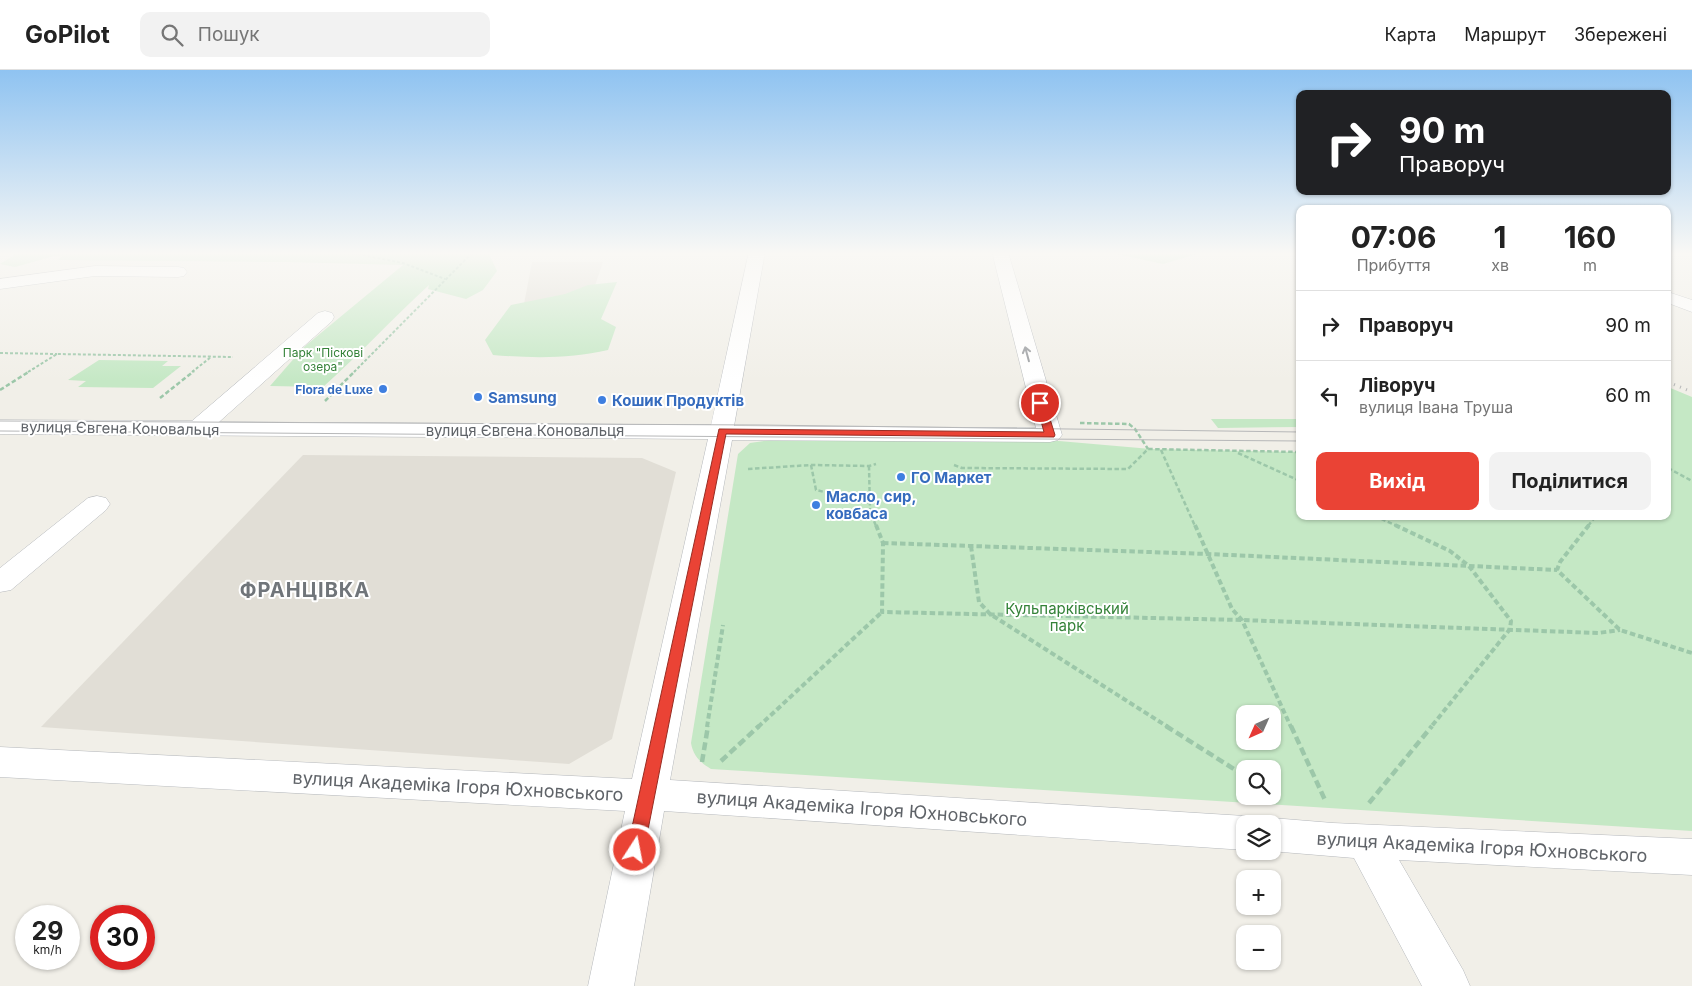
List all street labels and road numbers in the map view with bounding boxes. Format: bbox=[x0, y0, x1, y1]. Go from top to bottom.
street label: вулиця Євгена Коновальця bbox=[20, 417, 220, 439]
street label: вулиця Євгена Коновальця bbox=[426, 421, 624, 440]
street label: вулиця Академіка Ігоря Юхновського bbox=[292, 767, 624, 805]
street label: вулиця Академіка Ігоря Юхновського bbox=[696, 786, 1028, 830]
street label: вулиця Академіка Ігоря Юхновського bbox=[1316, 828, 1648, 866]

